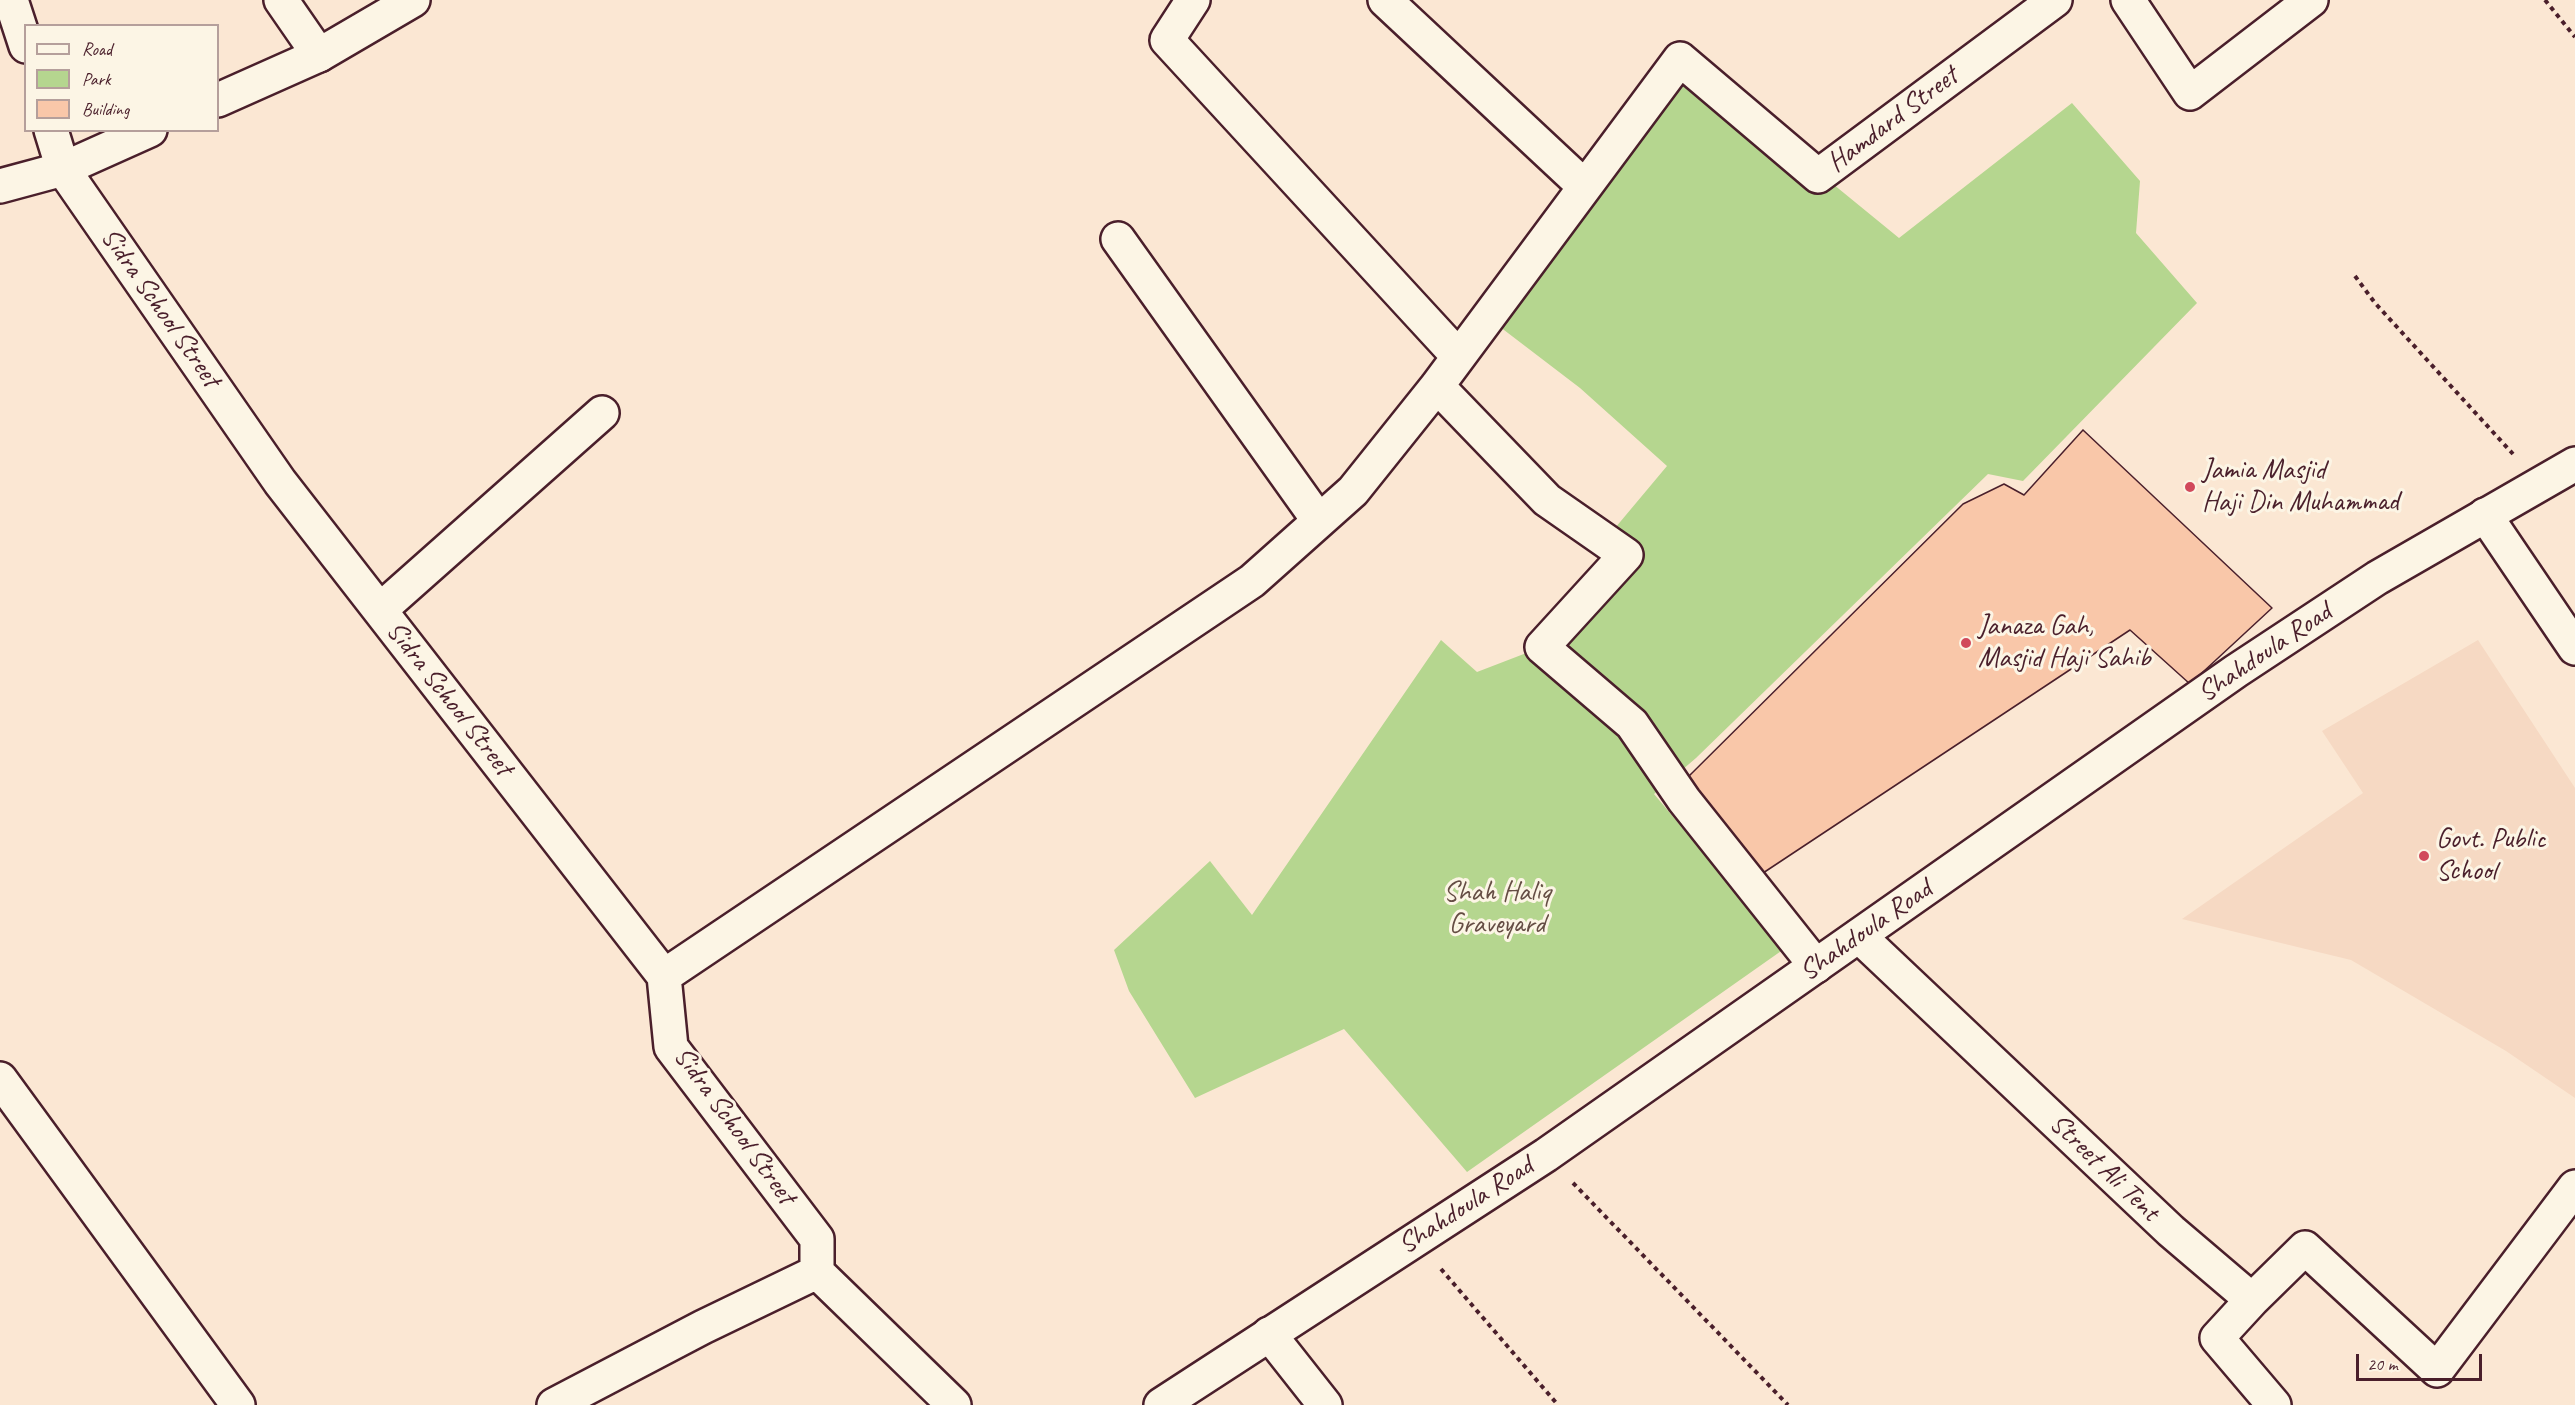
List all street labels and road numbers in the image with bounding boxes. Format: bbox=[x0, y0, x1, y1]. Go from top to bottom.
street label: Hamdard Street bbox=[1821, 60, 1965, 180]
street label: Sidra School Street bbox=[93, 222, 227, 394]
street label: Shahdoula Road bbox=[2192, 596, 2338, 710]
street label: Sidra School Street bbox=[378, 615, 520, 783]
street label: Shahdoula Road bbox=[1793, 873, 1939, 989]
street label: Sidra School Street bbox=[666, 1041, 802, 1211]
street label: Street Ali Tent bbox=[2042, 1107, 2166, 1229]
street label: Shahdoula Road bbox=[1392, 1150, 1540, 1262]

